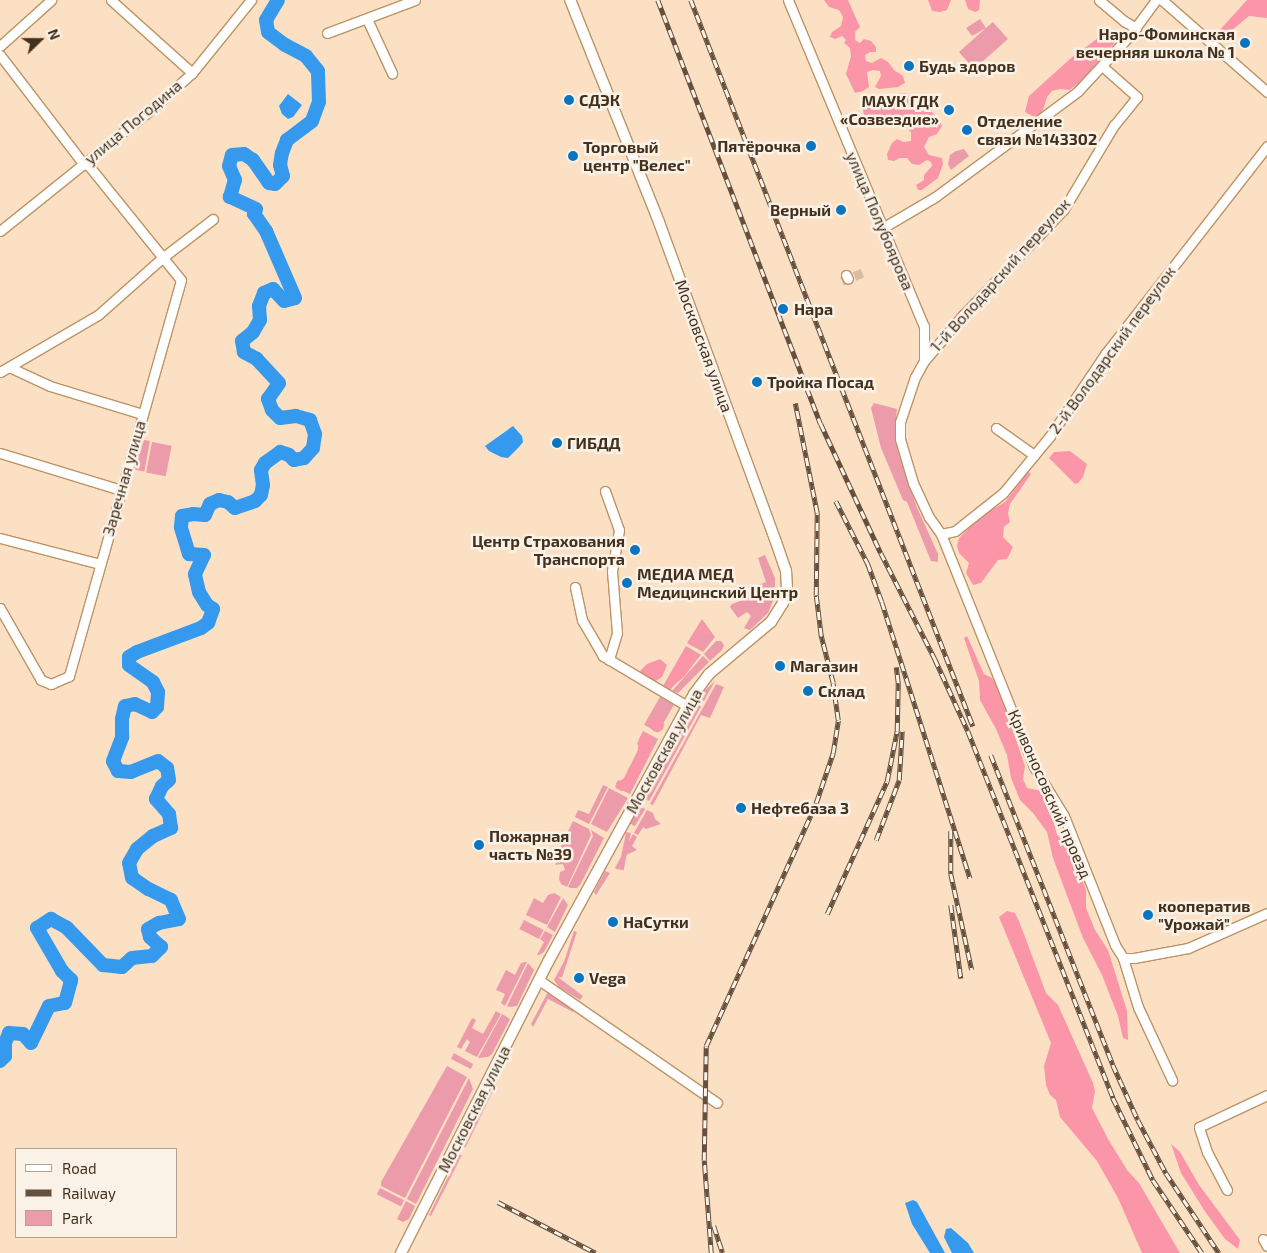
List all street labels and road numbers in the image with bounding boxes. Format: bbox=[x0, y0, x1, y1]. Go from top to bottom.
street label: улица Погодина bbox=[80, 76, 186, 168]
street label: улица Полубоярова bbox=[842, 149, 918, 293]
street label: 1-й Володарский переулок bbox=[926, 194, 1074, 356]
street label: 2-й Володарский переулок bbox=[1045, 262, 1179, 438]
street label: Московская улица bbox=[671, 277, 737, 415]
street label: Заречная улица bbox=[98, 418, 150, 538]
street label: Московская улица bbox=[622, 685, 706, 817]
street label: Кривоносовский проезд bbox=[1004, 707, 1096, 881]
street label: Московская улица bbox=[434, 1042, 514, 1176]

